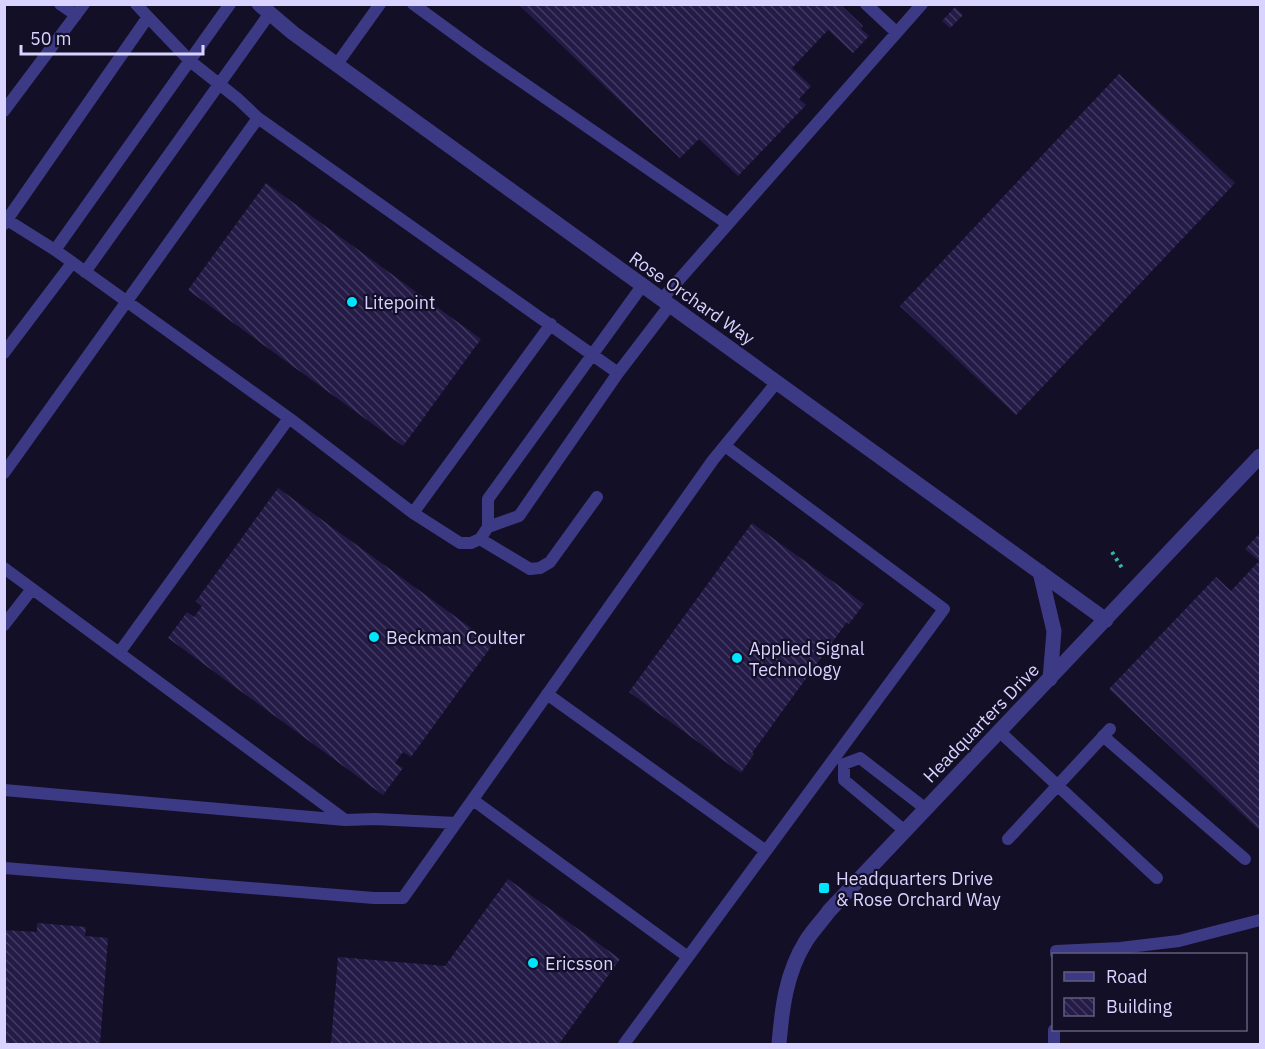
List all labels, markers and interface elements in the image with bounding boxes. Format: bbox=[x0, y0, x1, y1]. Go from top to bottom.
scale bar bbox=[21, 18, 202, 56]
text: 50 m bbox=[30, 27, 72, 50]
street label: Rose Orchard Way bbox=[625, 246, 759, 350]
place label: Litepoint bbox=[364, 291, 435, 314]
marker: Litepoint bbox=[345, 295, 359, 309]
place label: Beckman Coulter bbox=[386, 626, 525, 649]
marker: Beckman Coulter bbox=[367, 630, 381, 644]
place label: Applied Signal Technology bbox=[749, 637, 865, 681]
marker: Applied Signal Technology bbox=[730, 651, 744, 665]
street label: Headquarters Drive bbox=[918, 658, 1044, 788]
place label: Headquarters Drive & Rose Orchard Way bbox=[836, 867, 1001, 911]
marker: Headquarters Drive & Rose Orchard Way bbox=[817, 881, 831, 895]
place label: Ericsson bbox=[545, 952, 613, 975]
legend bbox=[1052, 953, 1247, 1031]
marker: Ericsson bbox=[526, 956, 540, 970]
text: Road bbox=[1106, 965, 1147, 988]
text: Building bbox=[1106, 995, 1173, 1018]

